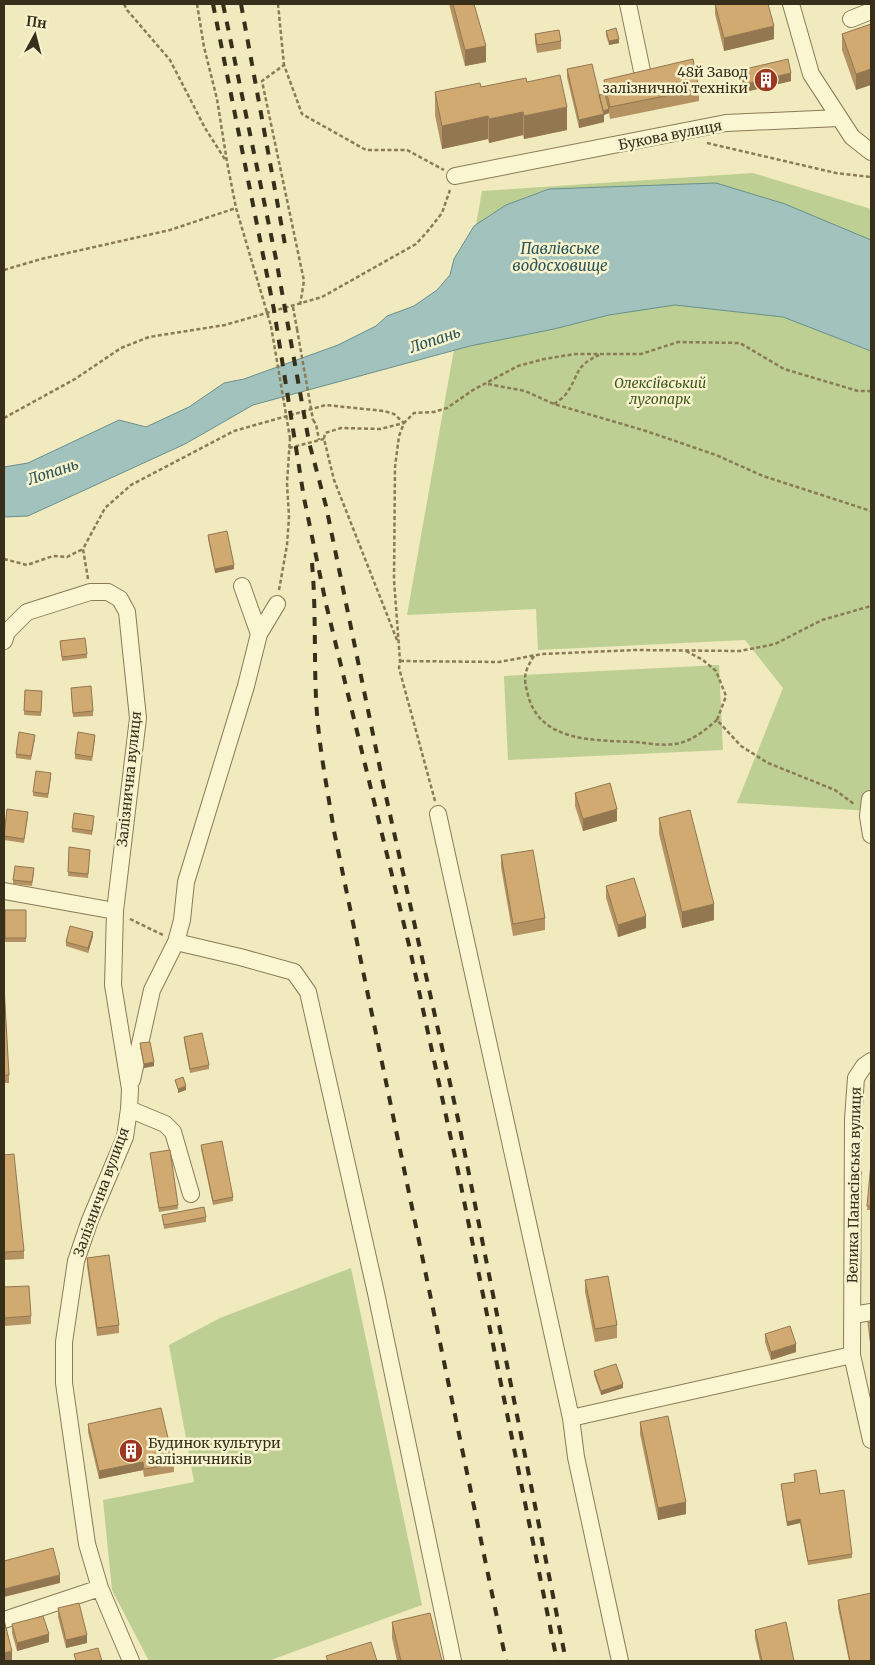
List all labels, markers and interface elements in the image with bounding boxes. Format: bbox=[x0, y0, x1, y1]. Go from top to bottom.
north arrow bbox=[10, 10, 60, 60]
text: Пн bbox=[25, 12, 48, 32]
place label: 48й Завод залізничної техніки bbox=[603, 63, 748, 97]
building icon: 48й Завод залізничної техніки bbox=[753, 67, 779, 93]
street label: Букова вулиця bbox=[617, 116, 723, 154]
water label: Павлівське водосховище bbox=[512, 239, 608, 275]
water label: Лопань bbox=[406, 322, 463, 357]
park label: Олексіївський лугопарк bbox=[614, 374, 706, 408]
water label: Лопань bbox=[24, 454, 81, 489]
street label: Залізнична вулиця bbox=[113, 710, 145, 848]
street label: Велика Панасівська вулиця bbox=[843, 1087, 865, 1283]
street label: Залізнична вулиця bbox=[69, 1125, 133, 1259]
place label: Будинок культури залізничників bbox=[148, 1434, 281, 1468]
building icon: Будинок культури залізничників bbox=[118, 1438, 144, 1464]

